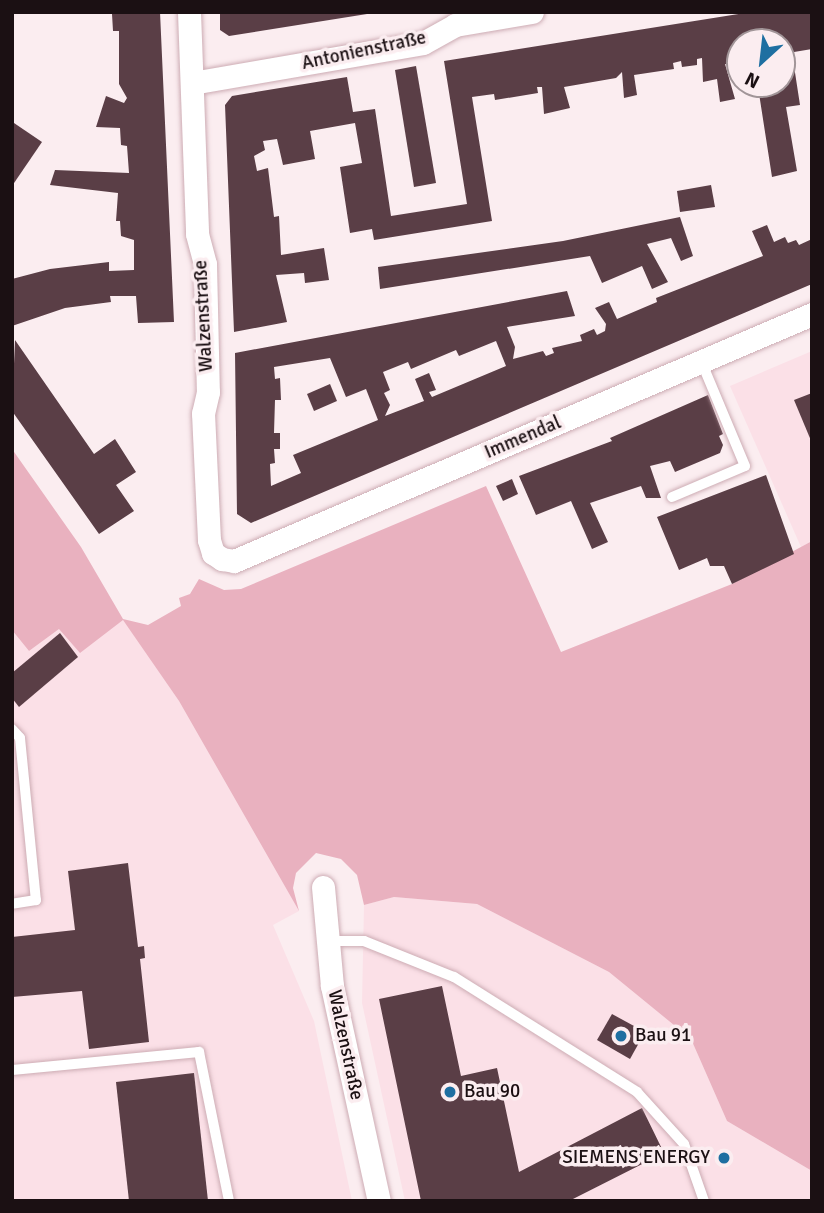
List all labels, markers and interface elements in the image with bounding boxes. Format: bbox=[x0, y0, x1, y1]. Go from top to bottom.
street label: Antonienstraße bbox=[300, 27, 428, 75]
north arrow bbox=[726, 28, 796, 98]
text: N bbox=[741, 66, 764, 94]
street label: Walzenstraße bbox=[190, 260, 218, 372]
street label: Immendal bbox=[481, 412, 565, 464]
street label: Walzenstraße bbox=[322, 988, 368, 1102]
place label: Bau 91 bbox=[635, 1025, 691, 1047]
marker: Bau 91 bbox=[613, 1028, 629, 1044]
place label: Bau 90 bbox=[464, 1081, 520, 1103]
marker: Bau 90 bbox=[442, 1084, 458, 1100]
place label: SIEMENS ENERGY bbox=[562, 1147, 710, 1169]
marker: SIEMENS ENERGY bbox=[716, 1150, 732, 1166]

